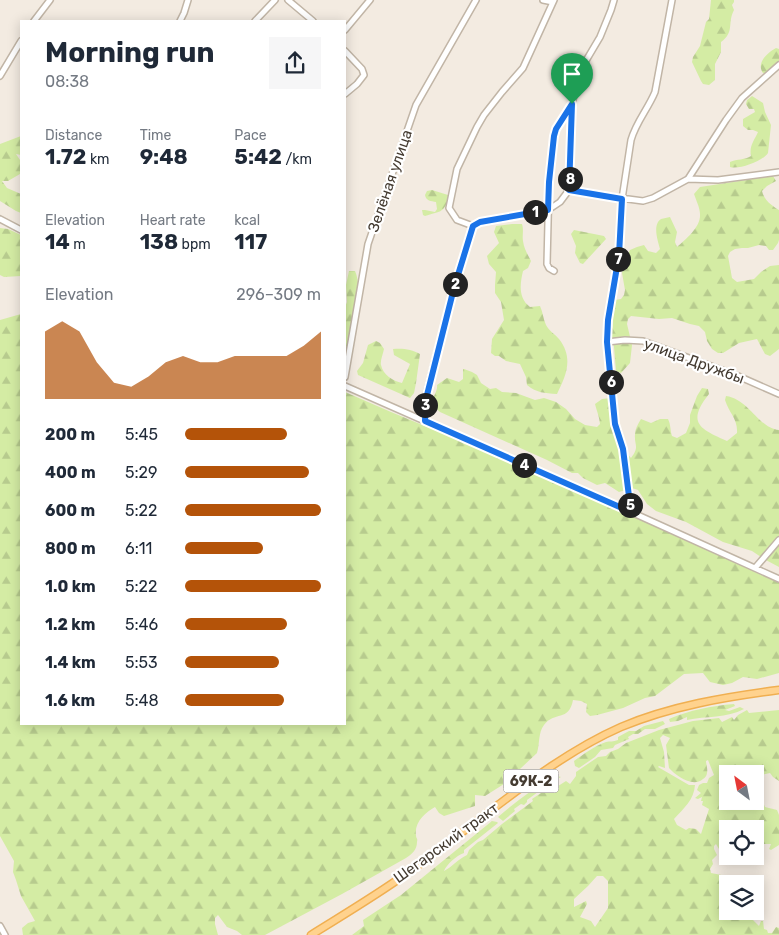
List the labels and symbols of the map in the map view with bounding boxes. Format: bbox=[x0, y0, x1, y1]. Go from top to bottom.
pin bbox=[551, 53, 593, 104]
street label: Зелёная улица bbox=[364, 127, 416, 235]
pin: 8 bbox=[558, 166, 582, 192]
pin: 1 bbox=[522, 200, 548, 224]
pin: 7 bbox=[606, 246, 630, 272]
pin: 2 bbox=[442, 272, 468, 296]
street label: улица Дружбы bbox=[641, 334, 747, 388]
pin: 6 bbox=[598, 370, 624, 394]
pin: 3 bbox=[412, 392, 438, 418]
pin: 4 bbox=[512, 452, 536, 478]
pin: 5 bbox=[618, 492, 642, 518]
north arrow bbox=[719, 765, 764, 810]
road number: 69К-2 bbox=[504, 769, 558, 792]
street label: Шегарский тракт bbox=[390, 799, 502, 887]

